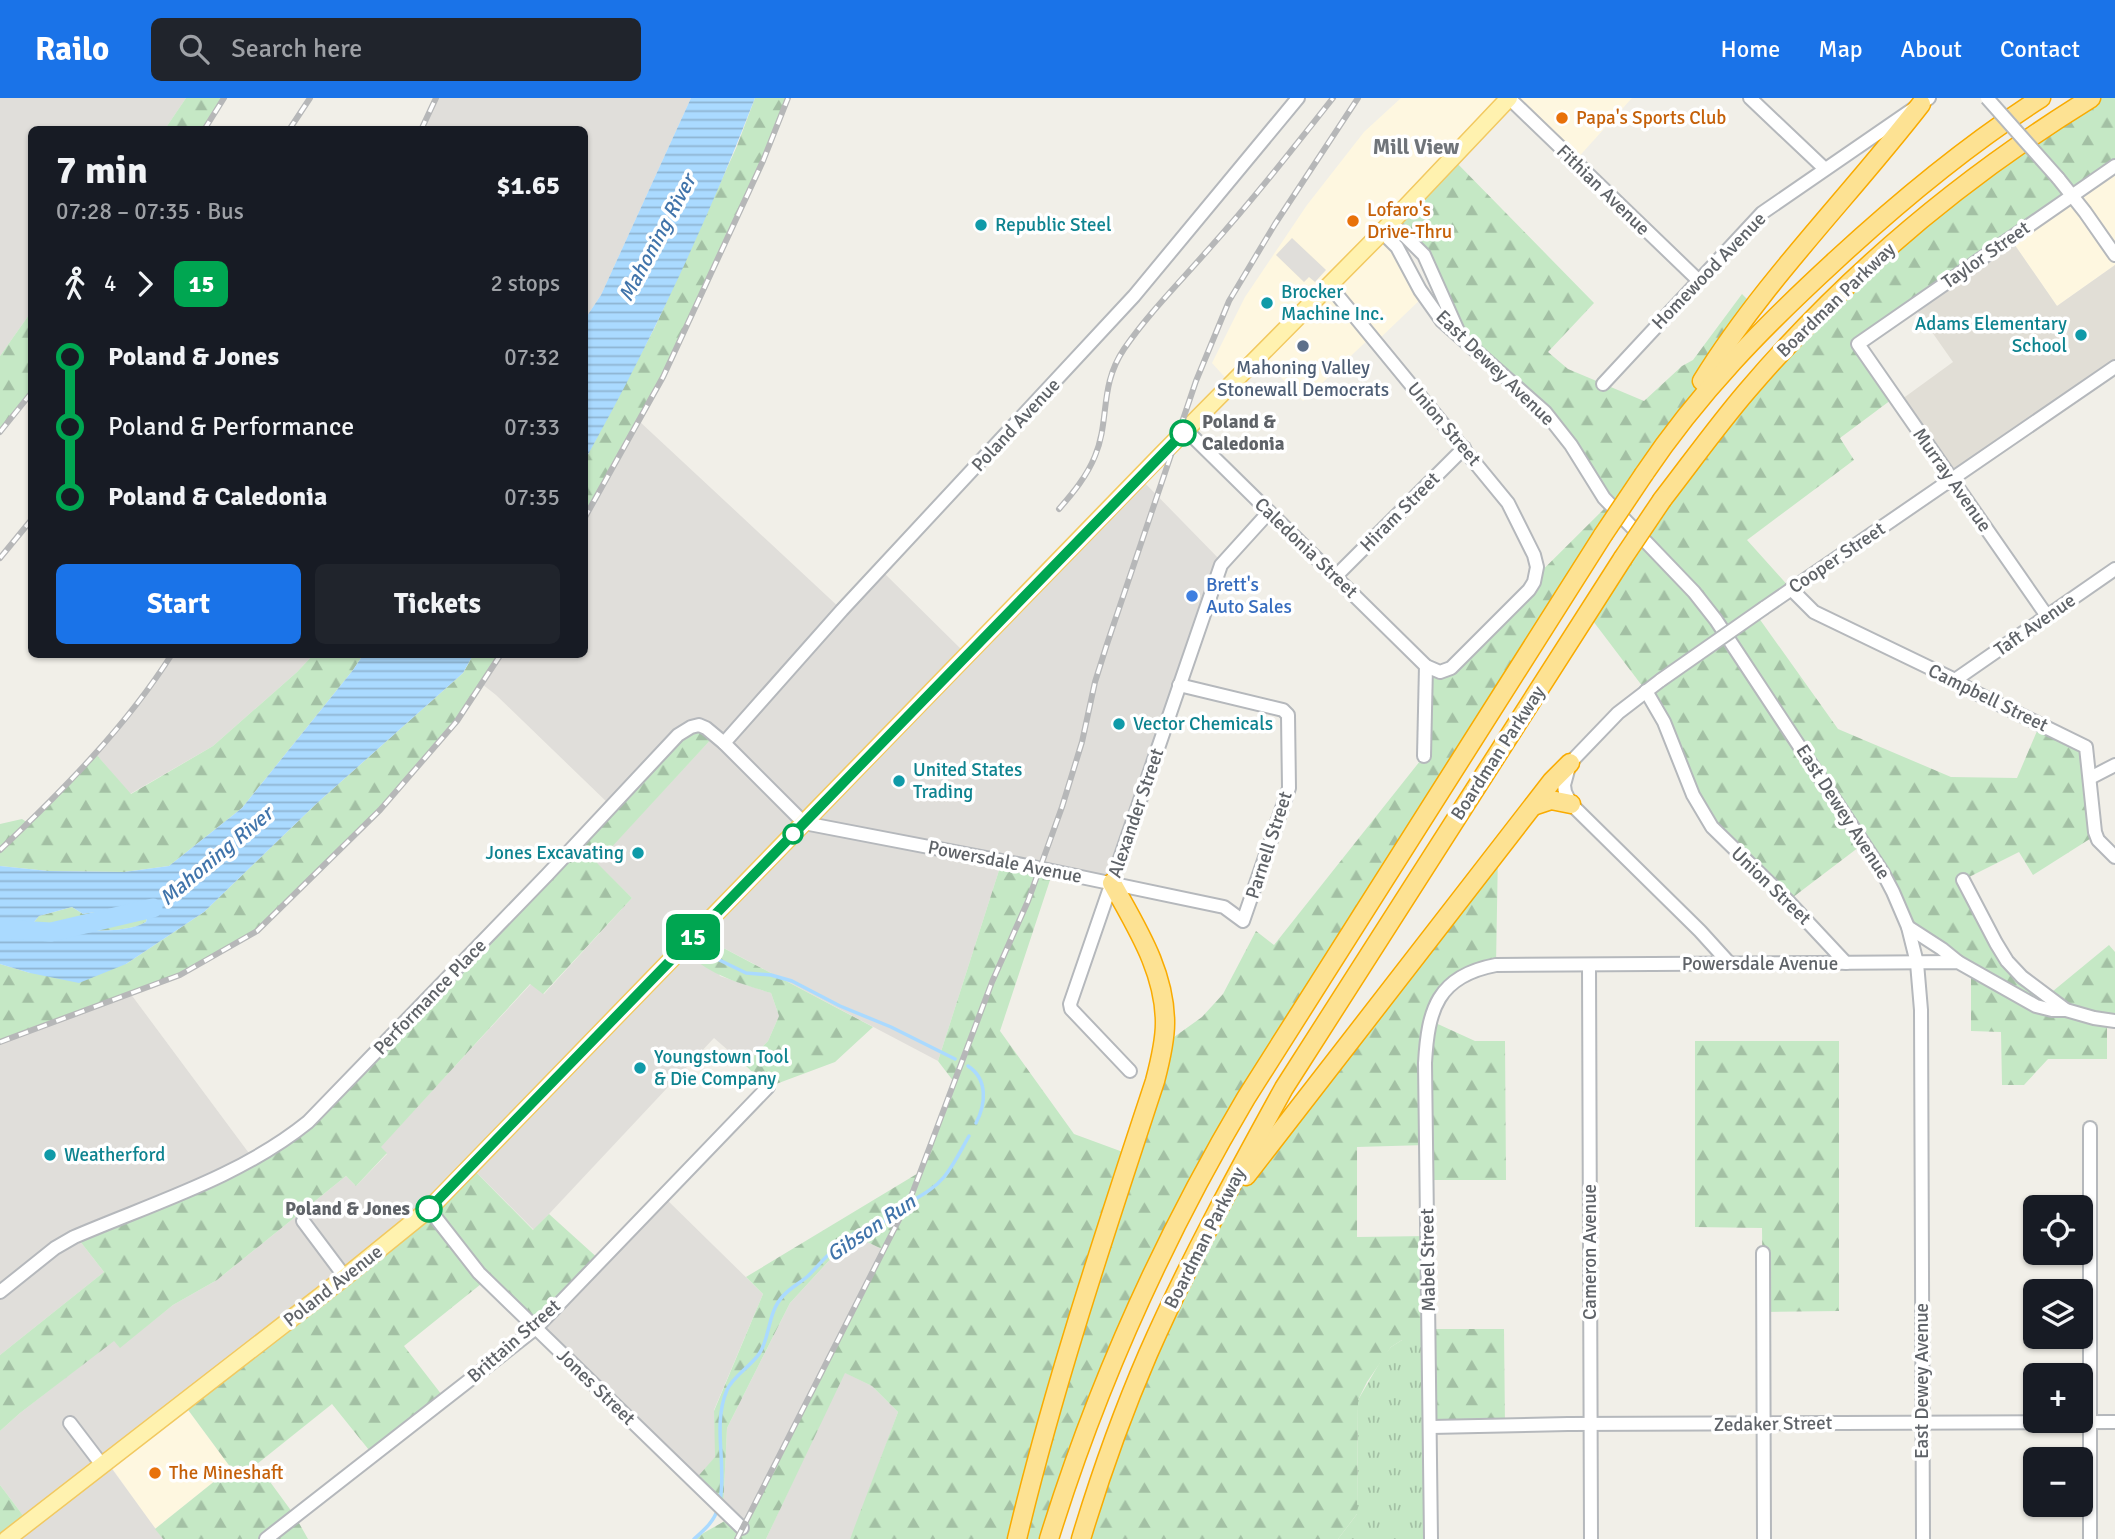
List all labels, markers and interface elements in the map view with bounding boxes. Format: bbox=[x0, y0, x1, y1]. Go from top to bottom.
search box bbox=[151, 18, 641, 81]
text: Railo bbox=[35, 29, 109, 70]
icon: search bbox=[175, 30, 213, 68]
text: Search here bbox=[231, 33, 362, 65]
text: Home bbox=[1720, 34, 1780, 64]
text: Map bbox=[1818, 34, 1863, 64]
text: About bbox=[1901, 34, 1962, 64]
text: Contact bbox=[2000, 34, 2080, 64]
place label: Papa's Sports Club bbox=[1576, 106, 1726, 130]
marker: Papa's Sports Club bbox=[1554, 110, 1570, 126]
district label: Mill View bbox=[1373, 134, 1459, 160]
street label: Fithian Avenue bbox=[1551, 139, 1655, 241]
text: 7 min bbox=[56, 147, 148, 194]
water label: Mahoning River bbox=[613, 167, 703, 306]
text: $1.65 bbox=[496, 170, 560, 202]
text: 07:28 – 07:35 · Bus bbox=[56, 197, 244, 226]
place label: Lofaro's Drive-Thru bbox=[1367, 198, 1452, 244]
street label: Homewood Avenue bbox=[1647, 207, 1771, 335]
place label: Republic Steel bbox=[995, 213, 1112, 237]
marker: Lofaro's Drive-Thru bbox=[1345, 213, 1361, 229]
street label: Taylor Street bbox=[1937, 216, 2035, 294]
marker: Republic Steel bbox=[973, 217, 989, 233]
street label: Boardman Parkway bbox=[1772, 237, 1900, 363]
icon: walk bbox=[56, 265, 94, 303]
icon: forward bbox=[126, 265, 164, 303]
text: 4 bbox=[104, 269, 116, 298]
text: 15 bbox=[188, 269, 214, 299]
text: 2 stops bbox=[490, 269, 560, 298]
place label: Brocker Machine Inc. bbox=[1281, 280, 1384, 326]
marker: Brocker Machine Inc. bbox=[1259, 295, 1275, 311]
street label: East Dewey Avenue bbox=[1430, 305, 1560, 431]
place label: Adams Elementary School bbox=[1915, 312, 2067, 358]
marker: Adams Elementary School bbox=[2073, 327, 2089, 343]
marker: Mahoning Valley Stonewall Democrats bbox=[1295, 338, 1311, 354]
text: Poland & Jones bbox=[108, 341, 279, 373]
text: 07:32 bbox=[504, 343, 560, 372]
place label: Mahoning Valley Stonewall Democrats bbox=[1217, 356, 1389, 402]
street label: Poland Avenue bbox=[966, 373, 1066, 477]
street label: Union Street bbox=[1402, 377, 1486, 471]
place label: Poland & Caledonia bbox=[1202, 410, 1285, 456]
text: Poland & Performance bbox=[108, 411, 354, 443]
text: 07:33 bbox=[504, 413, 560, 442]
marker: Poland & Caledonia bbox=[1170, 420, 1196, 446]
street label: Murray Avenue bbox=[1907, 423, 1997, 537]
street label: Hiram Street bbox=[1355, 467, 1445, 557]
text: Poland & Caledonia bbox=[108, 481, 327, 513]
text: 07:35 bbox=[504, 483, 560, 512]
street label: Caledonia Street bbox=[1249, 493, 1363, 604]
street label: Cooper Street bbox=[1784, 517, 1890, 599]
button: Start bbox=[56, 564, 301, 644]
button: Tickets bbox=[315, 564, 560, 644]
place label: Brett's Auto Sales bbox=[1206, 573, 1292, 619]
marker: Brett's Auto Sales bbox=[1184, 588, 1200, 604]
street label: Taft Avenue bbox=[1990, 588, 2080, 662]
street label: Campbell Street bbox=[1924, 659, 2052, 738]
street label: Boardman Parkway bbox=[1446, 681, 1550, 825]
place label: Vector Chemicals bbox=[1133, 712, 1273, 736]
marker: Vector Chemicals bbox=[1111, 716, 1127, 732]
street label: East Dewey Avenue bbox=[1790, 740, 1896, 884]
street label: Alexander Street bbox=[1103, 745, 1169, 881]
place label: United States Trading bbox=[913, 758, 1022, 804]
marker: United States Trading bbox=[891, 773, 907, 789]
street label: Parnell Street bbox=[1240, 788, 1298, 902]
water label: Mahoning River bbox=[154, 799, 280, 911]
unlabelled marker bbox=[783, 824, 803, 844]
street label: Powersdale Avenue bbox=[926, 835, 1084, 889]
place label: Jones Excavating bbox=[485, 841, 624, 865]
street label: Union Street bbox=[1726, 842, 1816, 930]
marker: Jones Excavating bbox=[630, 845, 646, 861]
line badge: 15 bbox=[662, 914, 724, 960]
text: 15 bbox=[680, 922, 706, 952]
street label: Performance Place bbox=[368, 934, 492, 1060]
street label: Powersdale Avenue bbox=[1682, 952, 1838, 976]
place label: Youngstown Tool & Die Company bbox=[654, 1045, 789, 1091]
marker: Youngstown Tool & Die Company bbox=[632, 1060, 648, 1076]
place label: Weatherford bbox=[64, 1143, 165, 1167]
marker: Weatherford bbox=[42, 1147, 58, 1163]
street label: Boardman Parkway bbox=[1159, 1163, 1251, 1313]
street label: Cameron Avenue bbox=[1578, 1184, 1602, 1320]
water label: Gibson Run bbox=[822, 1189, 921, 1267]
map controls bbox=[2023, 1195, 2093, 1517]
button: locate bbox=[2023, 1195, 2093, 1265]
marker: Poland & Jones bbox=[416, 1196, 442, 1222]
place label: Poland & Jones bbox=[285, 1197, 410, 1221]
street label: Mabel Street bbox=[1415, 1208, 1441, 1312]
street label: Poland Avenue bbox=[279, 1240, 387, 1332]
button: layers bbox=[2023, 1279, 2093, 1349]
street label: Brittain Street bbox=[462, 1294, 566, 1388]
street label: East Dewey Avenue bbox=[1910, 1303, 1934, 1459]
street label: Jones Street bbox=[552, 1344, 641, 1431]
button: + bbox=[2023, 1363, 2093, 1433]
street label: Zedaker Street bbox=[1713, 1411, 1833, 1437]
button: − bbox=[2023, 1447, 2093, 1517]
place label: The Mineshaft bbox=[169, 1461, 283, 1485]
marker: The Mineshaft bbox=[147, 1465, 163, 1481]

